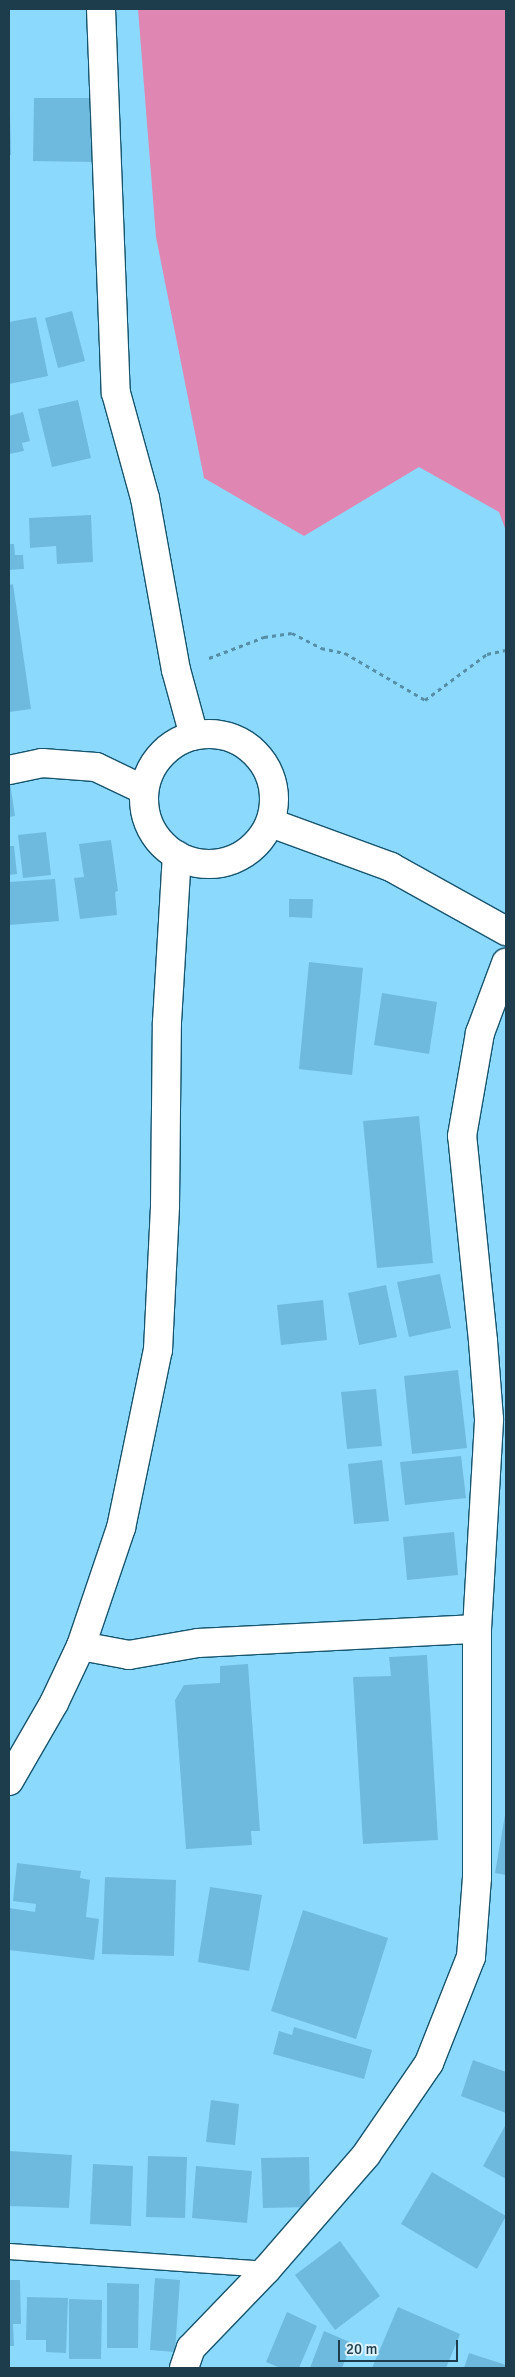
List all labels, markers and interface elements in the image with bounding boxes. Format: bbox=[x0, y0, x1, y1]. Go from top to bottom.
scale bar bbox=[340, 2330, 460, 2362]
text: 20 m bbox=[346, 2340, 377, 2358]

